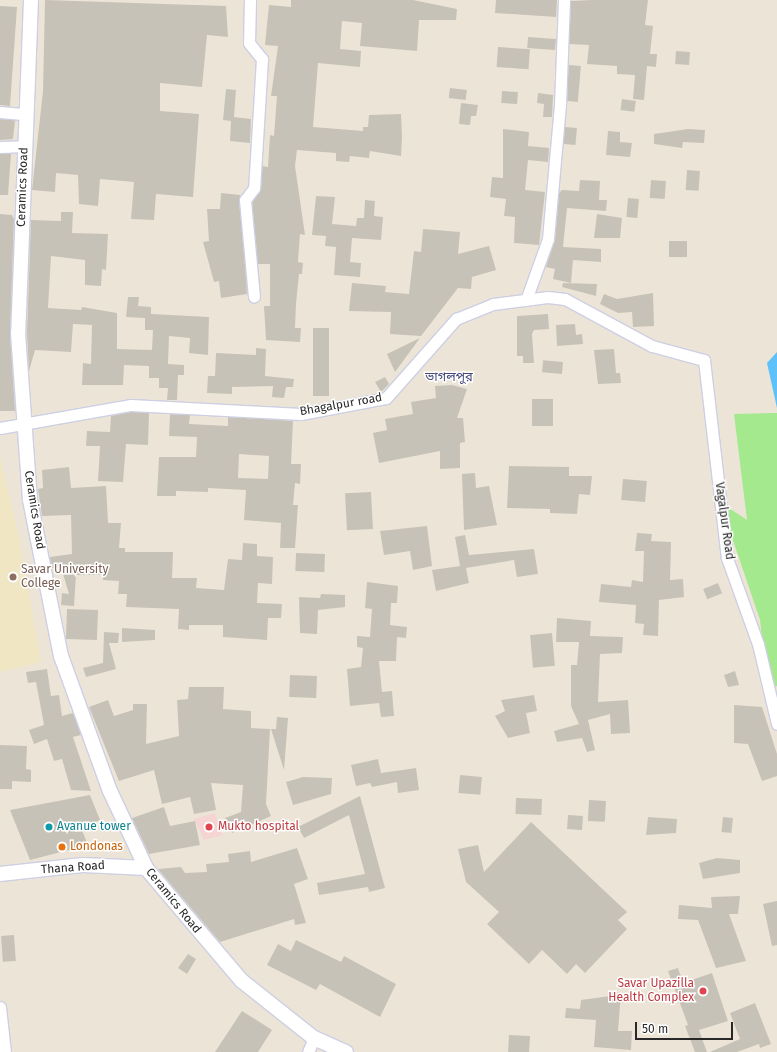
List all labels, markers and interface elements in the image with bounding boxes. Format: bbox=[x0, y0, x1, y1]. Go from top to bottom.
street label: Ceramics Road bbox=[14, 147, 32, 227]
district label: ভাগলপুর bbox=[425, 369, 473, 385]
street label: Bhagalpur road bbox=[299, 391, 383, 419]
street label: Ceramics Road bbox=[21, 470, 47, 550]
street label: Vagalpur Road bbox=[711, 481, 737, 561]
place label: Savar University College bbox=[21, 563, 108, 591]
marker: Savar University College bbox=[8, 572, 18, 582]
place label: Avanue tower bbox=[57, 820, 131, 834]
place label: Mukto hospital bbox=[218, 820, 299, 834]
marker: Mukto hospital bbox=[203, 821, 215, 833]
marker: Avanue tower bbox=[44, 822, 54, 832]
place label: Londonas bbox=[70, 840, 123, 854]
marker: Londonas bbox=[57, 842, 67, 852]
street label: Thana Road bbox=[40, 859, 106, 877]
street label: Ceramics Road bbox=[142, 866, 204, 936]
place label: Savar Upazilla Health Complex bbox=[608, 977, 694, 1005]
marker: Savar Upazilla Health Complex bbox=[697, 985, 709, 997]
scale bar bbox=[637, 1014, 735, 1040]
text: 50 m bbox=[642, 1022, 668, 1036]

